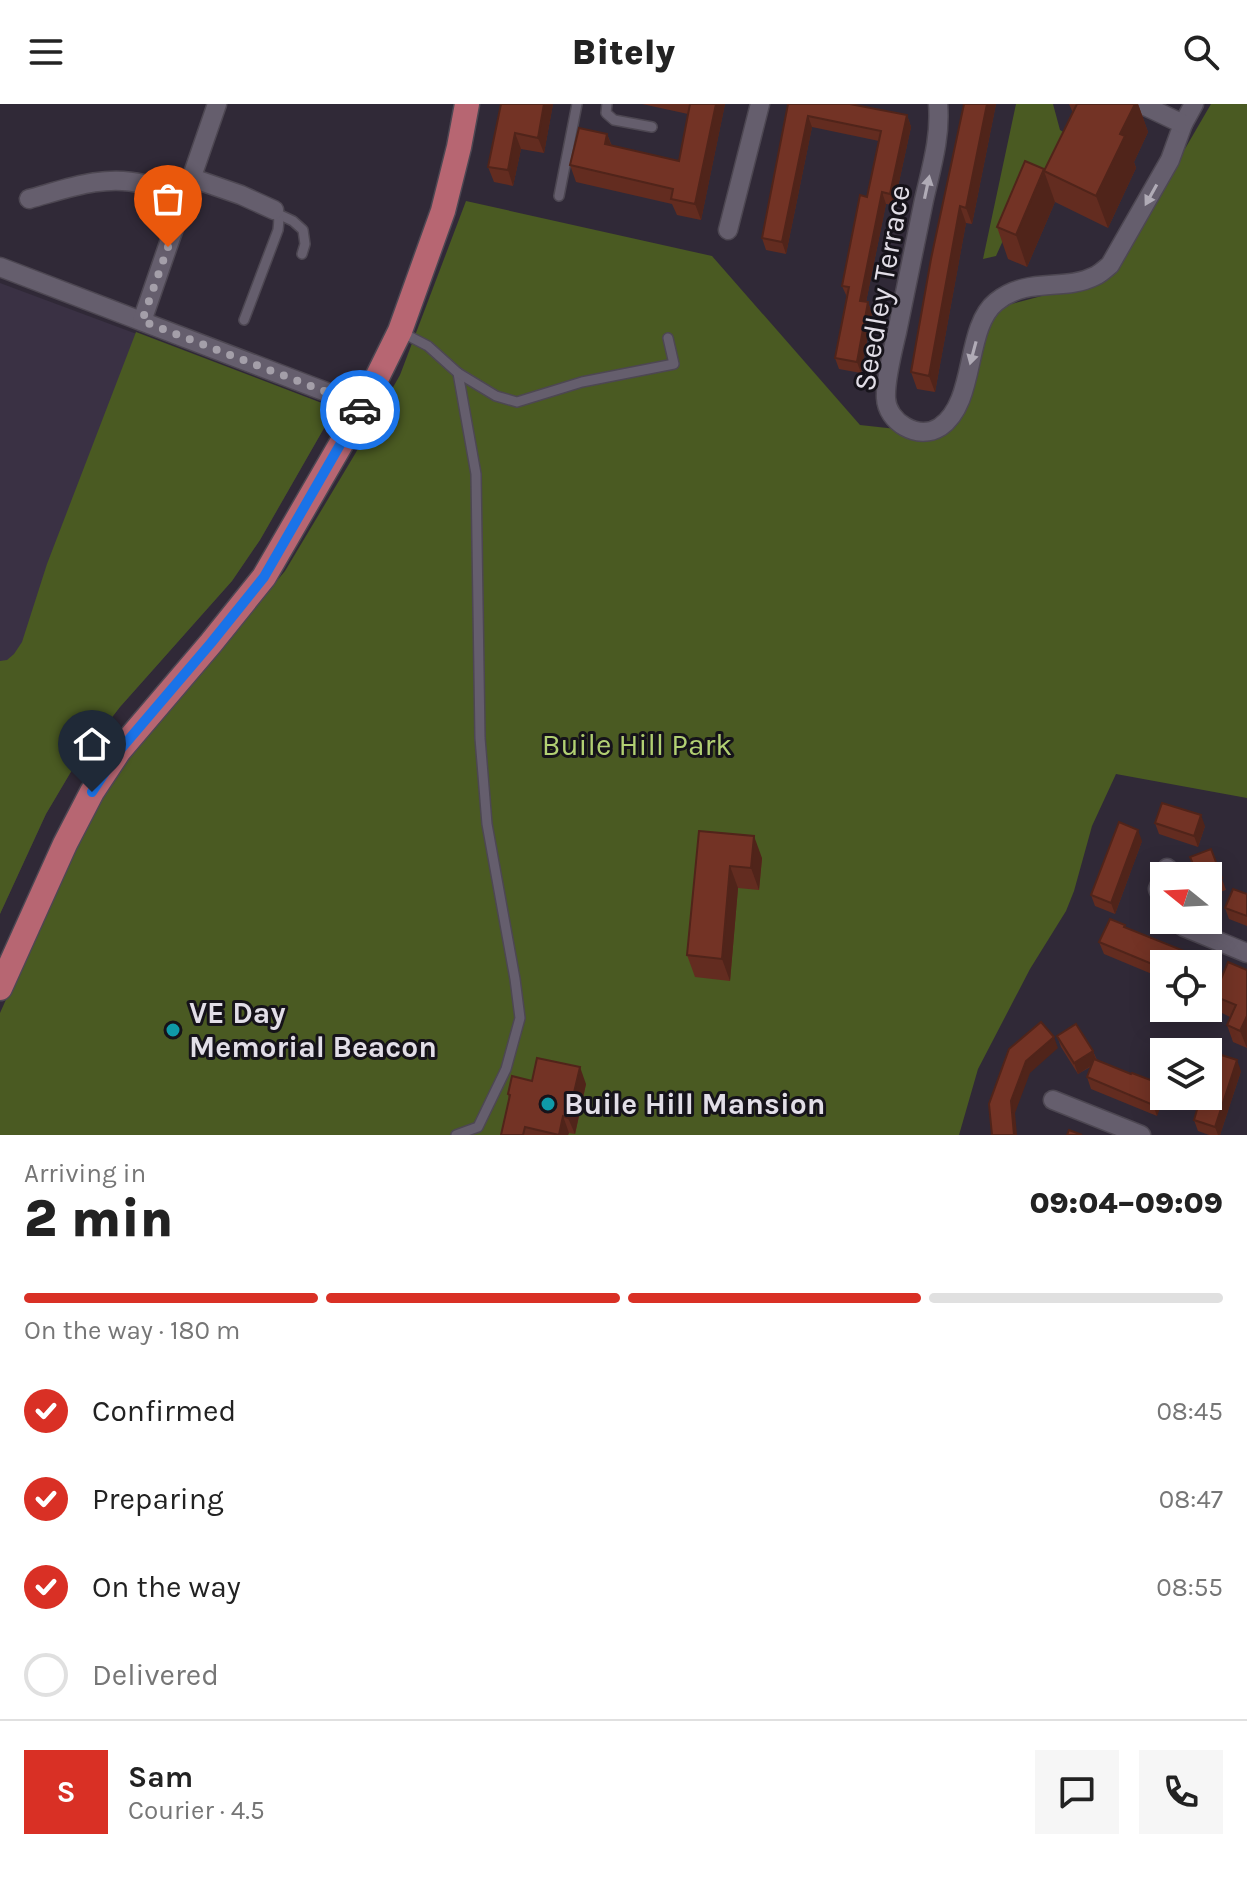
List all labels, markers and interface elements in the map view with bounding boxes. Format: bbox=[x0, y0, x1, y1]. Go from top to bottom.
icon: menu bbox=[24, 30, 68, 74]
icon: search bbox=[1179, 30, 1223, 74]
text: Bitely bbox=[572, 31, 675, 73]
pin bbox=[134, 165, 202, 247]
one-way arrow bbox=[921, 174, 934, 199]
icon: bag bbox=[146, 177, 190, 221]
street label: Seedley Terrace bbox=[846, 182, 918, 394]
one-way arrow bbox=[1144, 184, 1158, 206]
one-way arrow bbox=[967, 340, 979, 365]
courier bbox=[320, 370, 400, 450]
icon: car bbox=[338, 388, 382, 432]
pin bbox=[58, 710, 126, 792]
icon: home bbox=[70, 722, 114, 766]
park label: Buile Hill Park bbox=[542, 727, 732, 763]
north arrow bbox=[1150, 862, 1222, 934]
map controls bbox=[1150, 862, 1222, 1110]
button: locate bbox=[1150, 950, 1222, 1022]
place label: VE Day Memorial Beacon bbox=[189, 995, 437, 1065]
marker: VE Day Memorial Beacon bbox=[164, 1021, 182, 1039]
button: layers bbox=[1150, 1038, 1222, 1110]
place label: Buile Hill Mansion bbox=[564, 1086, 825, 1122]
marker: Buile Hill Mansion bbox=[539, 1095, 557, 1113]
text: Arriving in bbox=[24, 1158, 146, 1189]
text: 09:04–09:09 bbox=[1029, 1185, 1223, 1221]
text: 2 min bbox=[24, 1188, 173, 1249]
text: On the way · 180 m bbox=[24, 1315, 240, 1346]
icon: check bbox=[24, 1389, 68, 1433]
text: Confirmed bbox=[92, 1393, 236, 1429]
text: 08:45 bbox=[1156, 1396, 1223, 1427]
icon: check bbox=[24, 1477, 68, 1521]
text: Preparing bbox=[92, 1481, 224, 1517]
text: 08:47 bbox=[1159, 1484, 1223, 1515]
icon: check bbox=[24, 1565, 68, 1609]
text: On the way bbox=[92, 1569, 241, 1605]
text: 08:55 bbox=[1156, 1572, 1223, 1603]
text: Delivered bbox=[92, 1657, 219, 1693]
button: chat bbox=[1035, 1750, 1119, 1834]
button: phone bbox=[1139, 1750, 1223, 1834]
text: Sam bbox=[128, 1759, 193, 1795]
text: S bbox=[56, 1774, 76, 1810]
text: Courier · 4.5 bbox=[128, 1795, 265, 1826]

